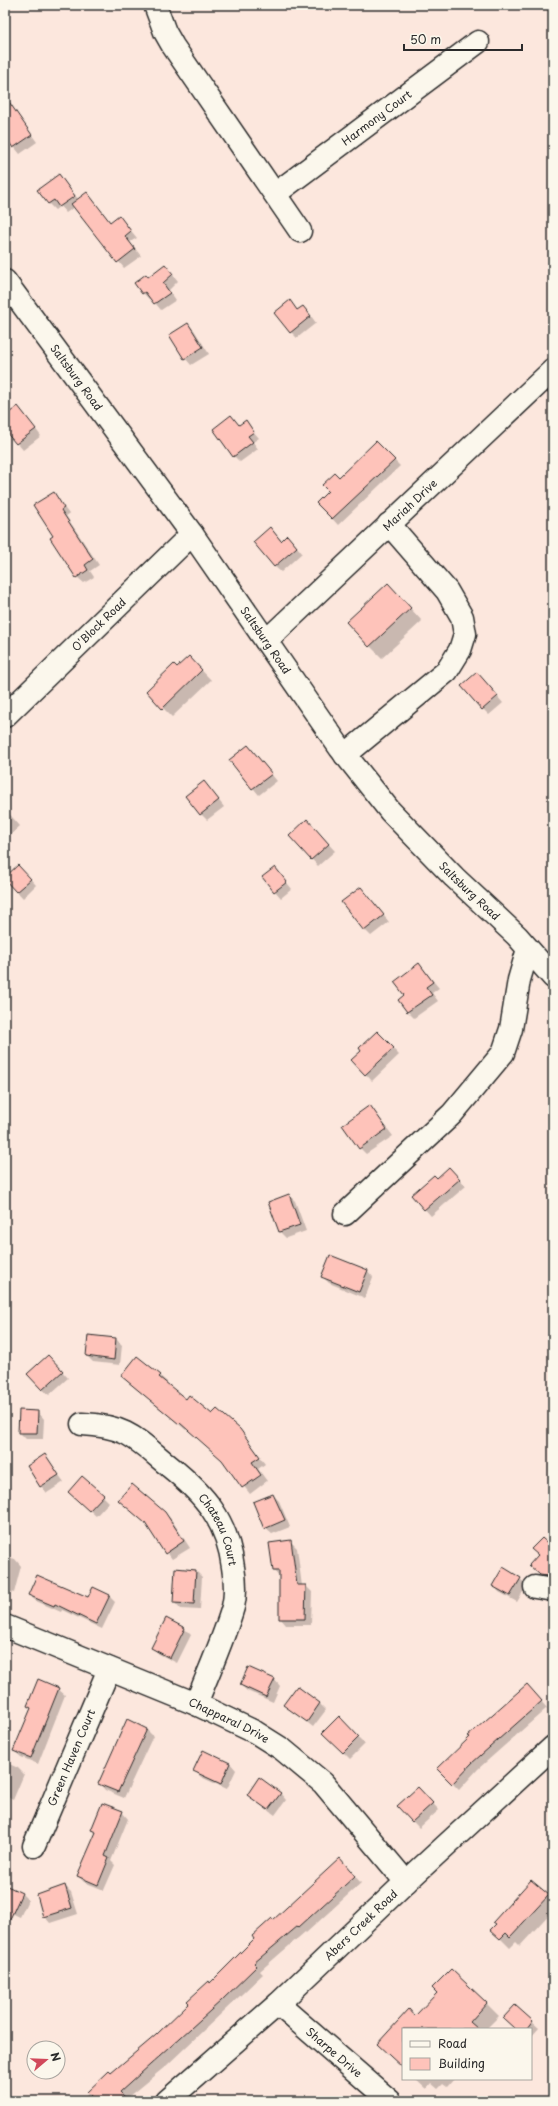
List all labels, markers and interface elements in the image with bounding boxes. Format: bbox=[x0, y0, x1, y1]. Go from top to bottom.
scale bar bbox=[404, 26, 522, 52]
text: 50 m bbox=[410, 30, 441, 48]
street label: Harmony Court bbox=[338, 85, 415, 149]
street label: Saltsburg Road bbox=[46, 340, 107, 414]
street label: Mariah Drive bbox=[379, 475, 441, 535]
street label: O'Block Road bbox=[67, 594, 130, 655]
street label: Saltsburg Road bbox=[237, 603, 295, 677]
street label: Saltsburg Road bbox=[435, 857, 504, 924]
street label: Chateau Court bbox=[195, 1489, 242, 1567]
street label: Chapparal Drive bbox=[186, 1693, 273, 1747]
street label: Green Haven Court bbox=[43, 1706, 99, 1809]
street label: Abers Creek Road bbox=[320, 1885, 401, 1964]
street label: Sharpe Drive bbox=[302, 2023, 366, 2081]
legend bbox=[402, 2028, 532, 2080]
text: Road bbox=[438, 2034, 467, 2052]
north arrow bbox=[26, 2040, 66, 2080]
text: N bbox=[46, 2050, 65, 2064]
text: Building bbox=[438, 2054, 485, 2072]

